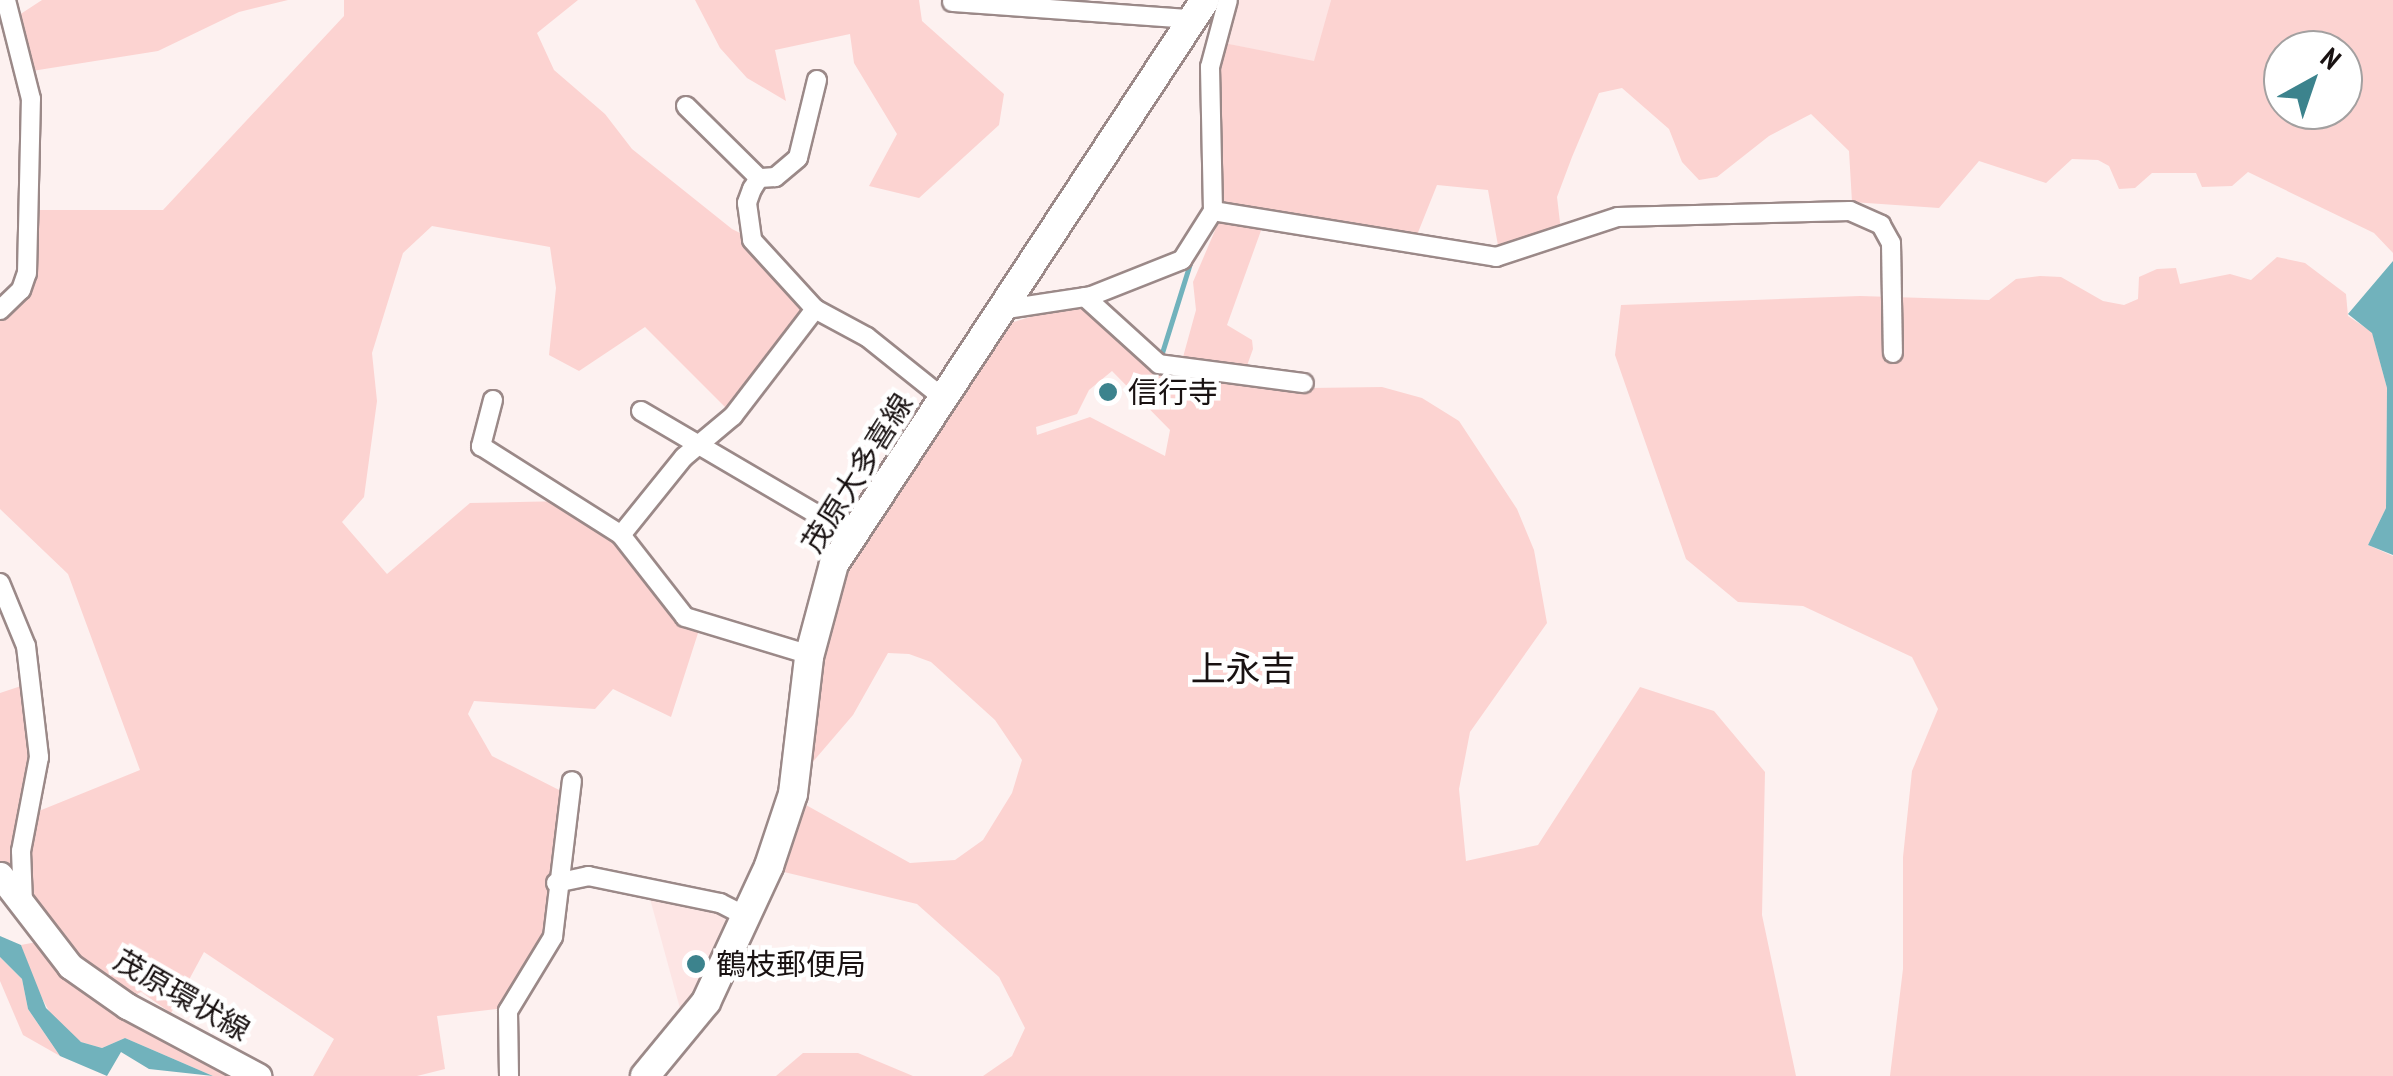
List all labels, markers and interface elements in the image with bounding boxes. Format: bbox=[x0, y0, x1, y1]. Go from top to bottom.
north arrow bbox=[2263, 30, 2363, 130]
text: N bbox=[2314, 39, 2349, 77]
place label: 信行寺 bbox=[1128, 374, 1218, 410]
marker: 信行寺 bbox=[1097, 381, 1119, 403]
street label: 茂原大多喜線 bbox=[794, 387, 920, 559]
district label: 上永吉 bbox=[1191, 647, 1295, 689]
street label: 茂原環状線 bbox=[108, 942, 256, 1048]
place label: 鶴枝郵便局 bbox=[716, 946, 866, 982]
marker: 鶴枝郵便局 bbox=[685, 953, 707, 975]

